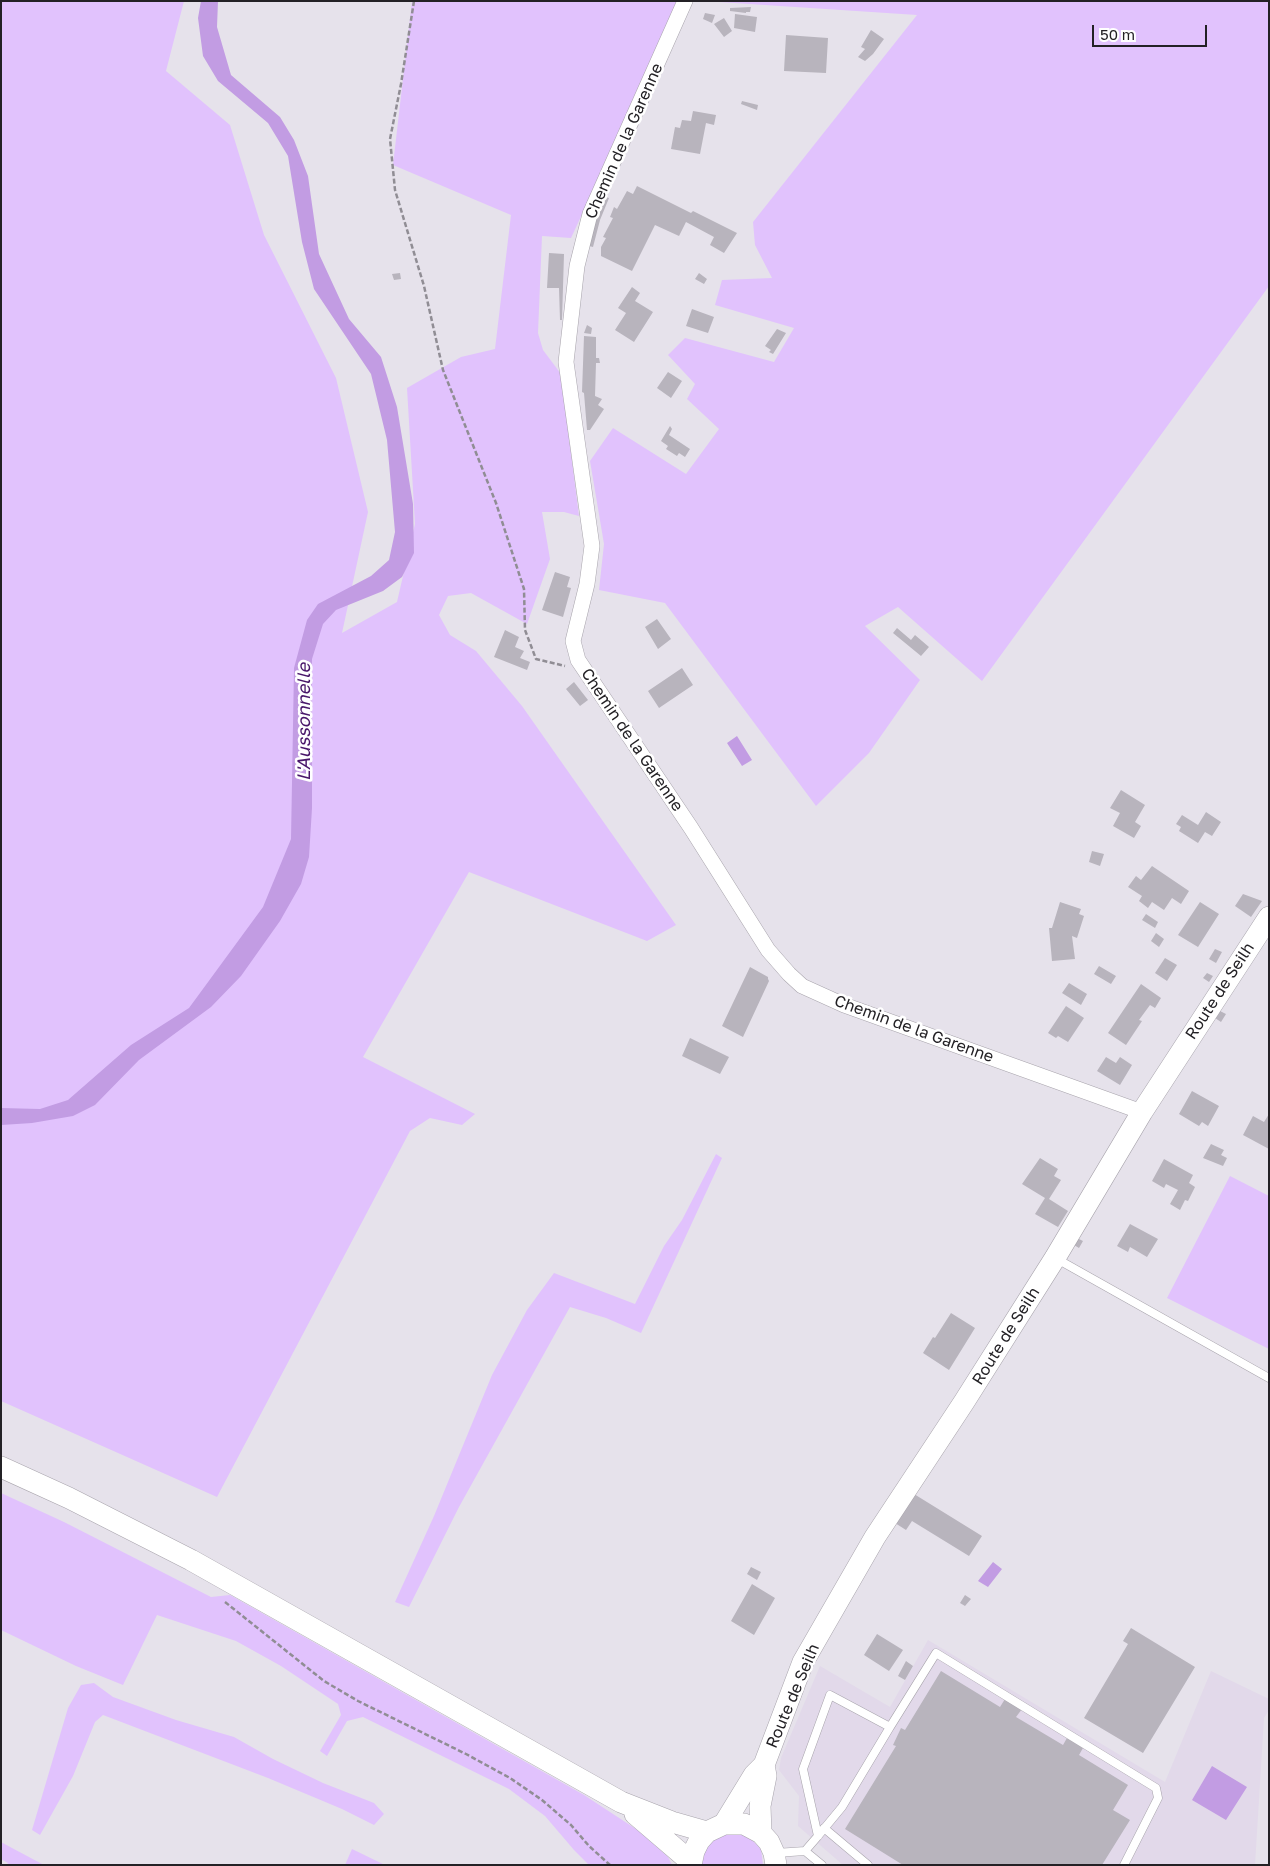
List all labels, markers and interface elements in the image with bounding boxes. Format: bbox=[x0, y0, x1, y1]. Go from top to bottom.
scale bar bbox=[1095, 15, 1210, 47]
text: 50 m bbox=[1100, 25, 1135, 43]
street label: Chemin de la Garenne bbox=[581, 60, 667, 222]
water label: L'Aussonnelle bbox=[293, 663, 315, 781]
street label: Chemin de la Garenne bbox=[577, 665, 687, 815]
street label: Route de Seilh bbox=[1182, 939, 1258, 1043]
street label: Chemin de la Garenne bbox=[832, 991, 996, 1067]
street label: Route de Seilh bbox=[968, 1284, 1044, 1388]
street label: Route de Seilh bbox=[762, 1641, 824, 1751]

